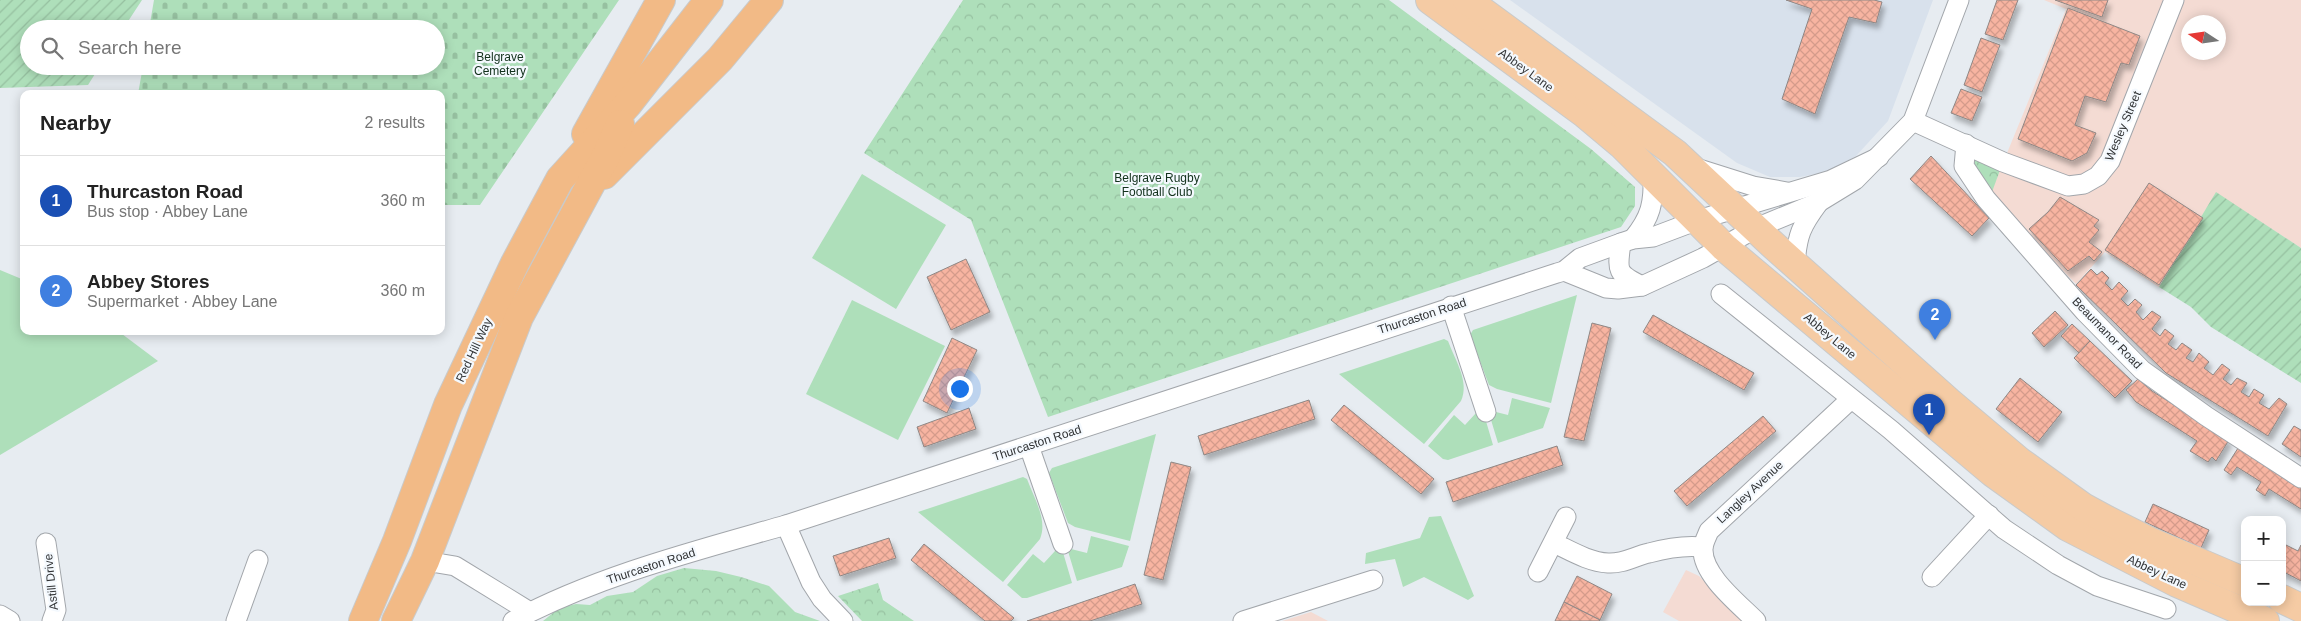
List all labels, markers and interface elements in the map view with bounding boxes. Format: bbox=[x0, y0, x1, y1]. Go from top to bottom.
north arrow bbox=[2181, 15, 2226, 60]
search box bbox=[20, 20, 445, 75]
icon: search bbox=[38, 34, 66, 62]
text: Search here bbox=[78, 37, 182, 58]
street label: Abbey Lane bbox=[1496, 46, 1556, 95]
park label: Belgrave Cemetery bbox=[474, 50, 526, 78]
street label: Wesley Street bbox=[2102, 88, 2144, 163]
text: Nearby bbox=[40, 111, 111, 134]
text: 2 results bbox=[365, 114, 425, 131]
park label: Belgrave Rugby Football Club bbox=[1114, 171, 1200, 199]
text: Thurcaston Road bbox=[87, 181, 243, 202]
text: 1 bbox=[52, 192, 60, 209]
text: 360 m bbox=[381, 192, 425, 209]
text: Bus stop · Abbey Lane bbox=[87, 203, 248, 220]
text: Abbey Stores bbox=[87, 271, 209, 292]
text: 2 bbox=[52, 282, 60, 299]
text: 360 m bbox=[381, 282, 425, 299]
text: Supermarket · Abbey Lane bbox=[87, 293, 277, 310]
street label: Beaumanor Road bbox=[2069, 294, 2145, 372]
street label: Thurcaston Road bbox=[1376, 295, 1468, 337]
pin: 2 bbox=[1919, 299, 1951, 340]
street label: Abbey Lane bbox=[1801, 310, 1859, 362]
street label: Red Hill Way bbox=[453, 316, 495, 384]
your location bbox=[947, 376, 973, 402]
pin: 1 bbox=[1913, 394, 1945, 435]
street label: Thurcaston Road bbox=[991, 422, 1083, 464]
street label: Langley Avenue bbox=[1714, 458, 1786, 526]
map controls bbox=[2241, 516, 2286, 606]
button: + bbox=[2241, 516, 2286, 561]
street label: Thurcaston Road bbox=[605, 545, 697, 587]
street label: Abbey Lane bbox=[2125, 552, 2189, 592]
street label: Astill Drive bbox=[41, 553, 61, 611]
button: − bbox=[2241, 561, 2286, 606]

